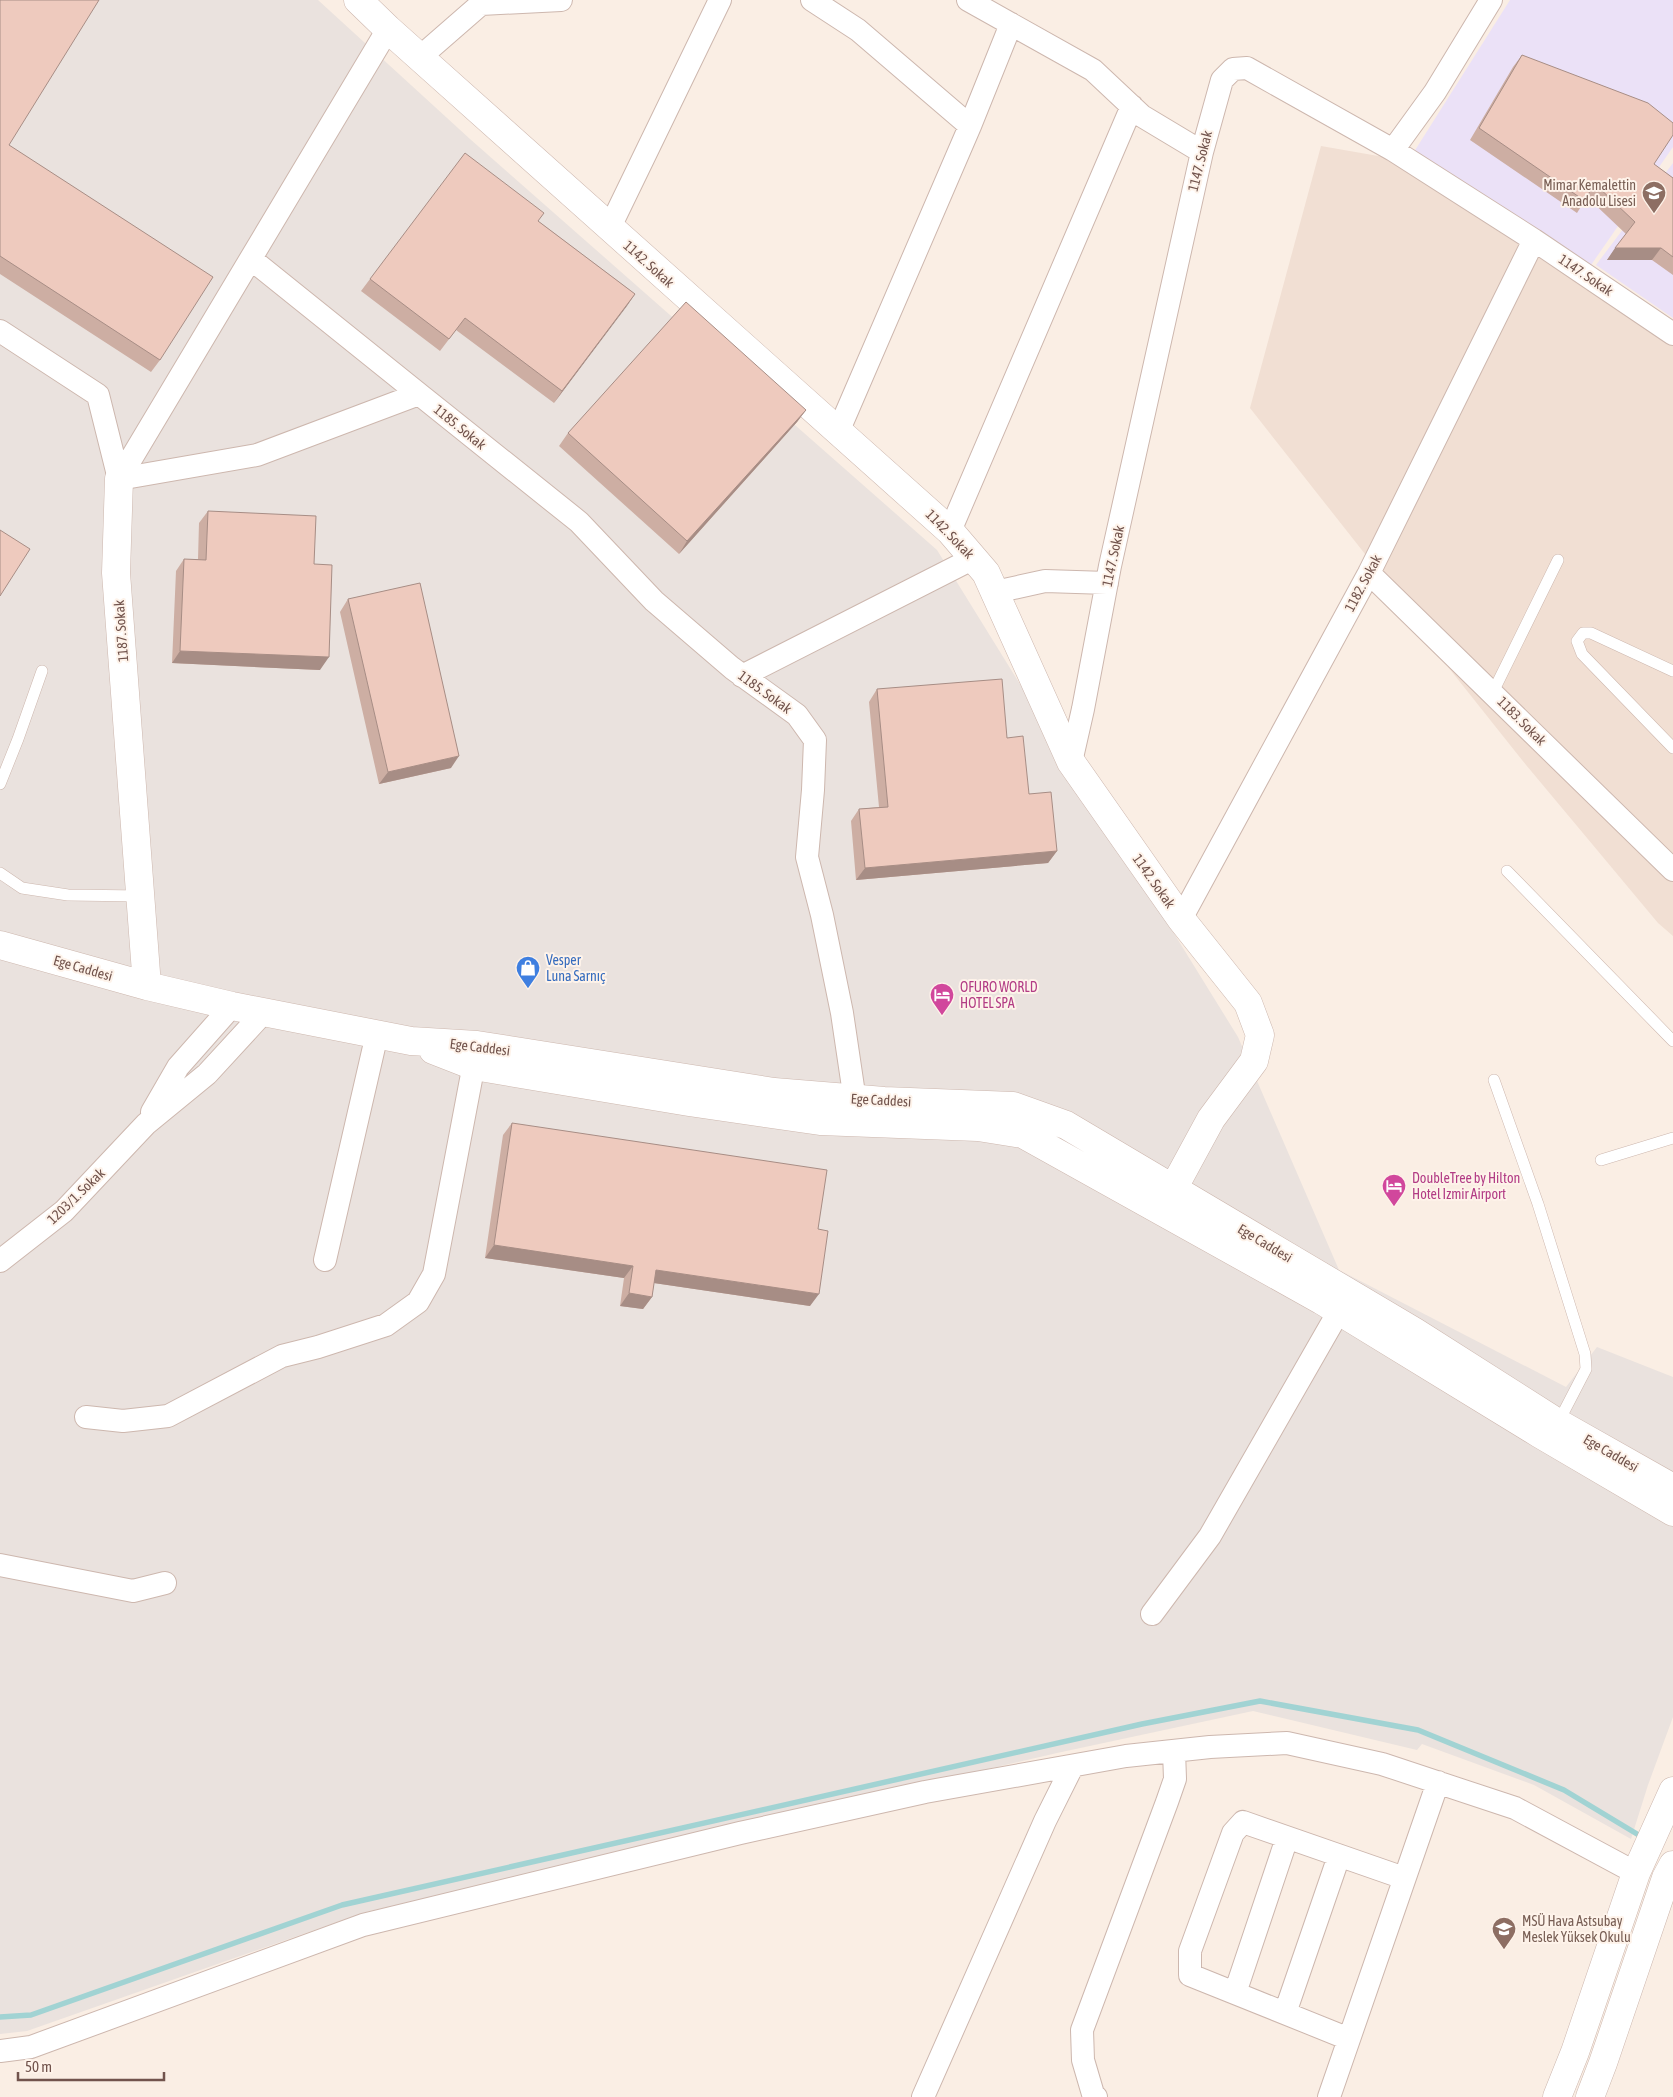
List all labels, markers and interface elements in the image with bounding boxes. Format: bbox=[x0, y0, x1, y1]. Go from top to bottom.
street label: 1147. Sokak bbox=[1185, 129, 1215, 193]
place label: Mimar Kemalettin Anadolu Lisesi bbox=[1543, 177, 1636, 209]
school or university icon: Mimar Kemalettin Anadolu Lisesi bbox=[1641, 180, 1667, 214]
street label: 1142. Sokak bbox=[621, 237, 677, 291]
street label: 1147. Sokak bbox=[1556, 251, 1616, 299]
street label: 1185. Sokak bbox=[431, 401, 489, 453]
street label: 1142. Sokak bbox=[923, 506, 977, 562]
street label: 1147. Sokak bbox=[1099, 524, 1127, 588]
street label: 1182. Sokak bbox=[1341, 552, 1385, 614]
street label: 1187. Sokak bbox=[111, 600, 131, 662]
street label: 1185. Sokak bbox=[735, 667, 795, 717]
street label: 1183. Sokak bbox=[1494, 693, 1550, 749]
street label: 1142. Sokak bbox=[1130, 851, 1178, 911]
street label: Ege Caddesi bbox=[52, 952, 114, 984]
place label: Vesper Luna Sarnıç bbox=[546, 952, 606, 984]
shop icon: Vesper Luna Sarnıç bbox=[515, 955, 541, 989]
place label: OFURO WORLD HOTEL SPA bbox=[960, 979, 1038, 1011]
hotel icon: OFURO WORLD HOTEL SPA bbox=[929, 982, 955, 1016]
street label: Ege Caddesi bbox=[449, 1035, 511, 1059]
street label: Ege Caddesi bbox=[850, 1090, 912, 1110]
street label: 1203/1. Sokak bbox=[44, 1165, 108, 1227]
place label: DoubleTree by Hilton Hotel Izmir Airport bbox=[1412, 1170, 1520, 1202]
hotel icon: DoubleTree by Hilton Hotel Izmir Airport bbox=[1381, 1173, 1407, 1207]
street label: Ege Caddesi bbox=[1235, 1221, 1295, 1265]
street label: Ege Caddesi bbox=[1581, 1431, 1641, 1475]
place label: MSÜ Hava Astsubay Meslek Yüksek Okulu bbox=[1522, 1913, 1631, 1945]
school or university icon: MSÜ Hava Astsubay Meslek Yüksek Okulu bbox=[1491, 1916, 1517, 1950]
scale bar bbox=[18, 2050, 164, 2082]
text: 50 m bbox=[25, 2058, 52, 2075]

